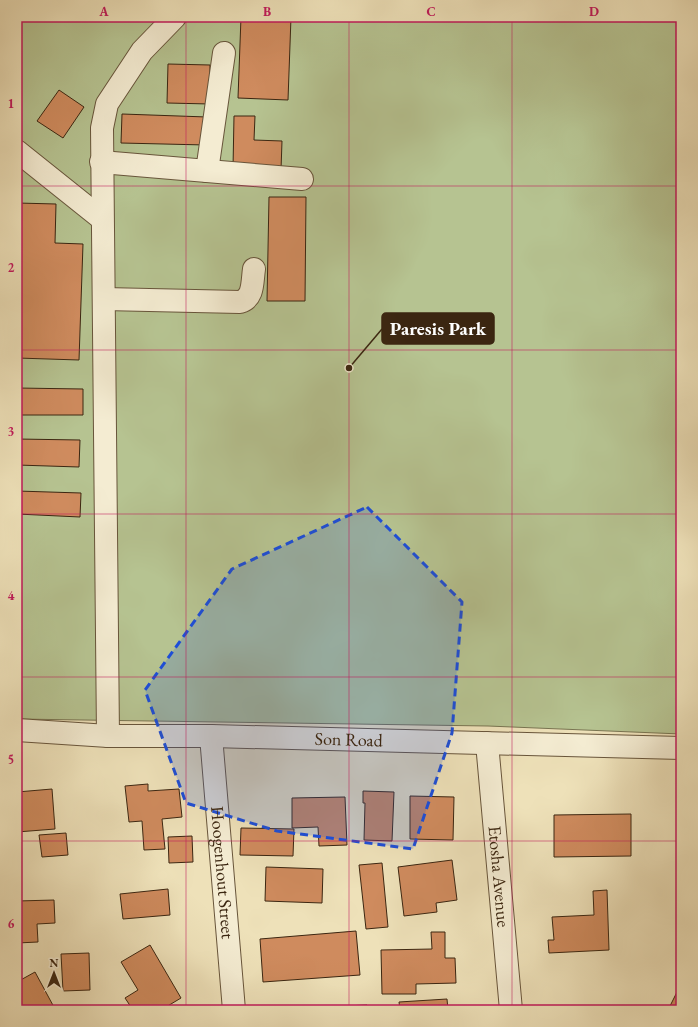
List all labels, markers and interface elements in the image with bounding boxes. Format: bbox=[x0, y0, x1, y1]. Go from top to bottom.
text: A bbox=[98, 3, 109, 20]
text: B bbox=[263, 3, 271, 20]
text: C bbox=[426, 3, 436, 20]
text: D bbox=[589, 3, 599, 20]
text: 1 bbox=[8, 95, 15, 112]
text: 2 bbox=[8, 259, 15, 276]
callout: Paresis Park bbox=[382, 313, 494, 344]
text: Paresis Park bbox=[390, 316, 487, 341]
text: 3 bbox=[8, 423, 15, 440]
text: 4 bbox=[8, 587, 15, 604]
street label: Son Road bbox=[314, 727, 384, 751]
text: 5 bbox=[8, 751, 14, 768]
street label: Hoogenhout Street bbox=[206, 805, 240, 940]
street label: Etosha Avenue bbox=[483, 825, 516, 928]
text: 6 bbox=[8, 915, 15, 932]
north arrow bbox=[34, 953, 74, 993]
text: N bbox=[50, 956, 59, 970]

